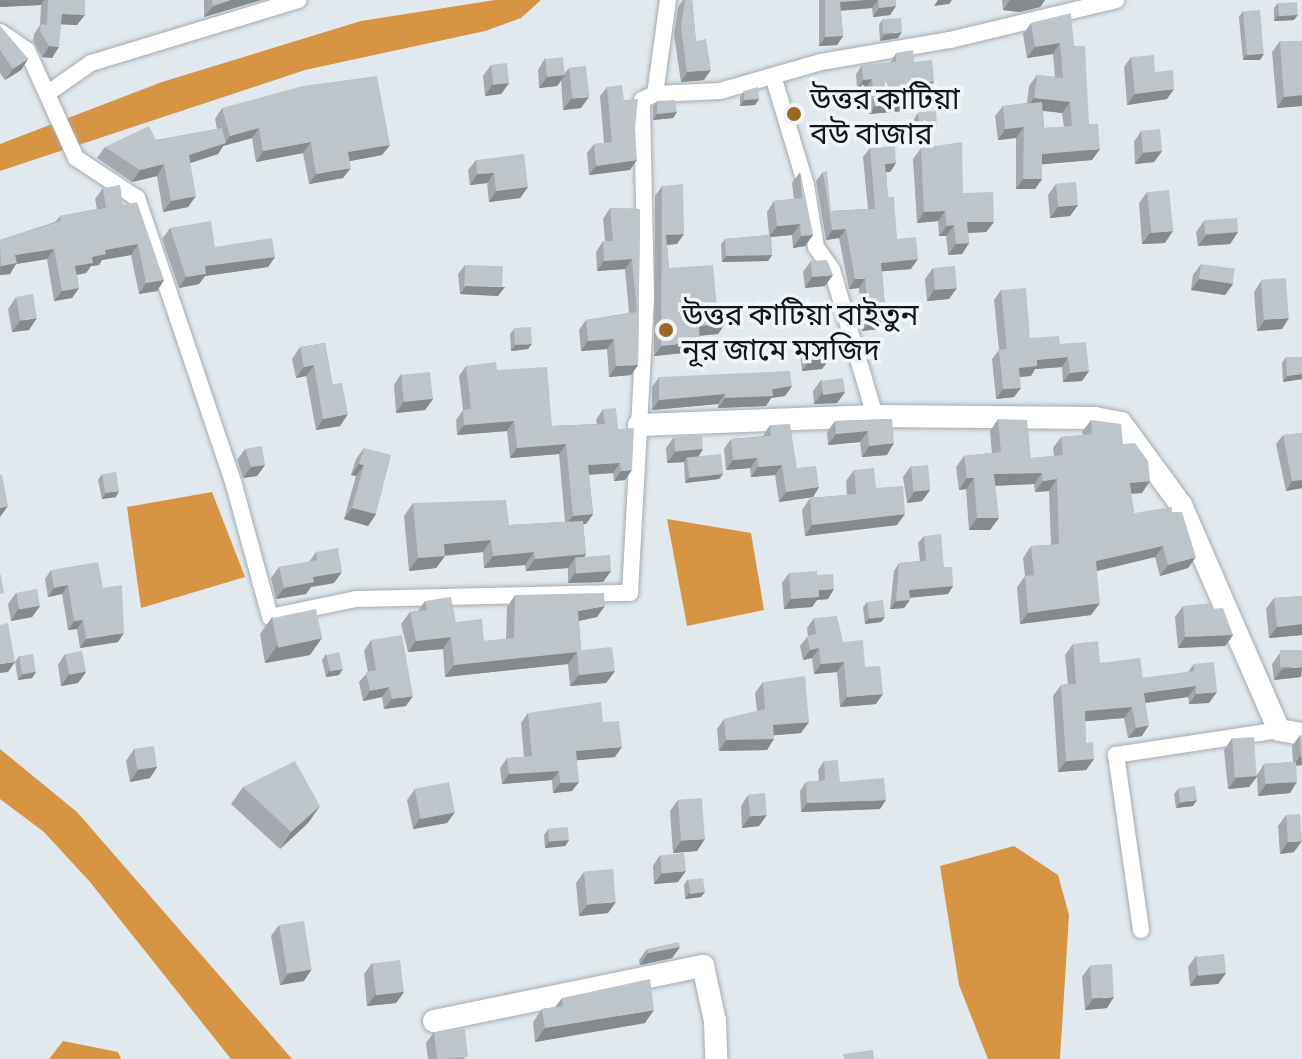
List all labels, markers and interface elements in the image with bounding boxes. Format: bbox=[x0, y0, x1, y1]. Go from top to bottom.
place label: উত্তর কাটিয়া বউ বাজার bbox=[810, 79, 960, 150]
marker: উত্তর কাটিয়া বউ বাজার bbox=[785, 105, 803, 123]
place label: উত্তর কাটিয়া বাইতুন নূর জামে মসজিদ bbox=[682, 295, 919, 366]
marker: উত্তর কাটিয়া বাইতুন নূর জামে মসজিদ bbox=[657, 321, 675, 339]

